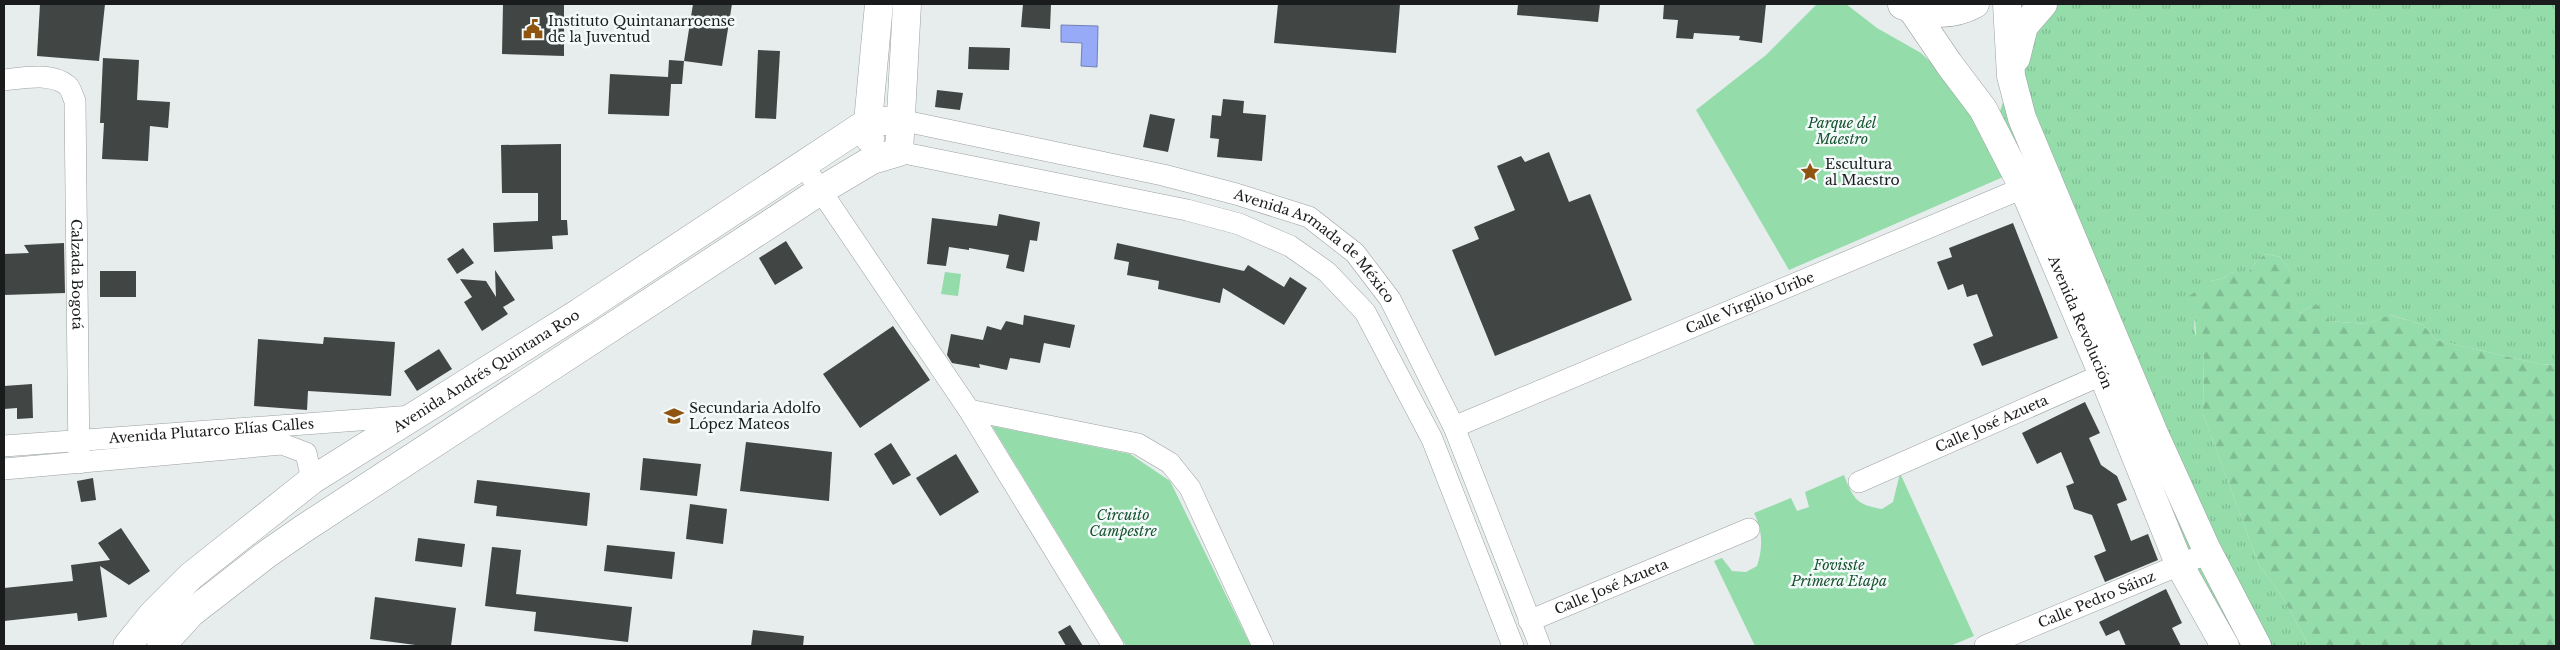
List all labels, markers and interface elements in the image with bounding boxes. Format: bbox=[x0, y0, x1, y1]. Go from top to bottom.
place label: Instituto Quintanarroense de la Juventud bbox=[548, 12, 735, 46]
public building icon: Instituto Quintanarroense de la Juventud bbox=[522, 18, 544, 40]
park label: Parque del Maestro bbox=[1807, 114, 1877, 148]
place label: Escultura al Maestro bbox=[1825, 155, 1900, 189]
place icon: Escultura al Maestro bbox=[1799, 161, 1821, 183]
street label: Avenida Armada de México bbox=[1231, 185, 1399, 307]
street label: Calzada Bogotá bbox=[67, 219, 87, 330]
street label: Avenida Revolución bbox=[2044, 252, 2117, 392]
street label: Calle Virgilio Uribe bbox=[1683, 268, 1817, 338]
street label: Avenida Andrés Quintana Roo bbox=[389, 306, 583, 437]
street label: Calle José Azueta bbox=[1932, 391, 2051, 456]
place label: Secundaria Adolfo López Mateos bbox=[689, 399, 821, 433]
school or university icon: Secundaria Adolfo López Mateos bbox=[663, 405, 685, 427]
street label: Avenida Plutarco Elías Calles bbox=[107, 414, 315, 447]
park label: Circuito Campestre bbox=[1089, 506, 1157, 540]
street label: Calle José Azueta bbox=[1552, 555, 1671, 618]
park label: Fovisste Primera Etapa bbox=[1790, 556, 1887, 590]
street label: Calle Pedro Sáinz bbox=[2035, 567, 2158, 632]

